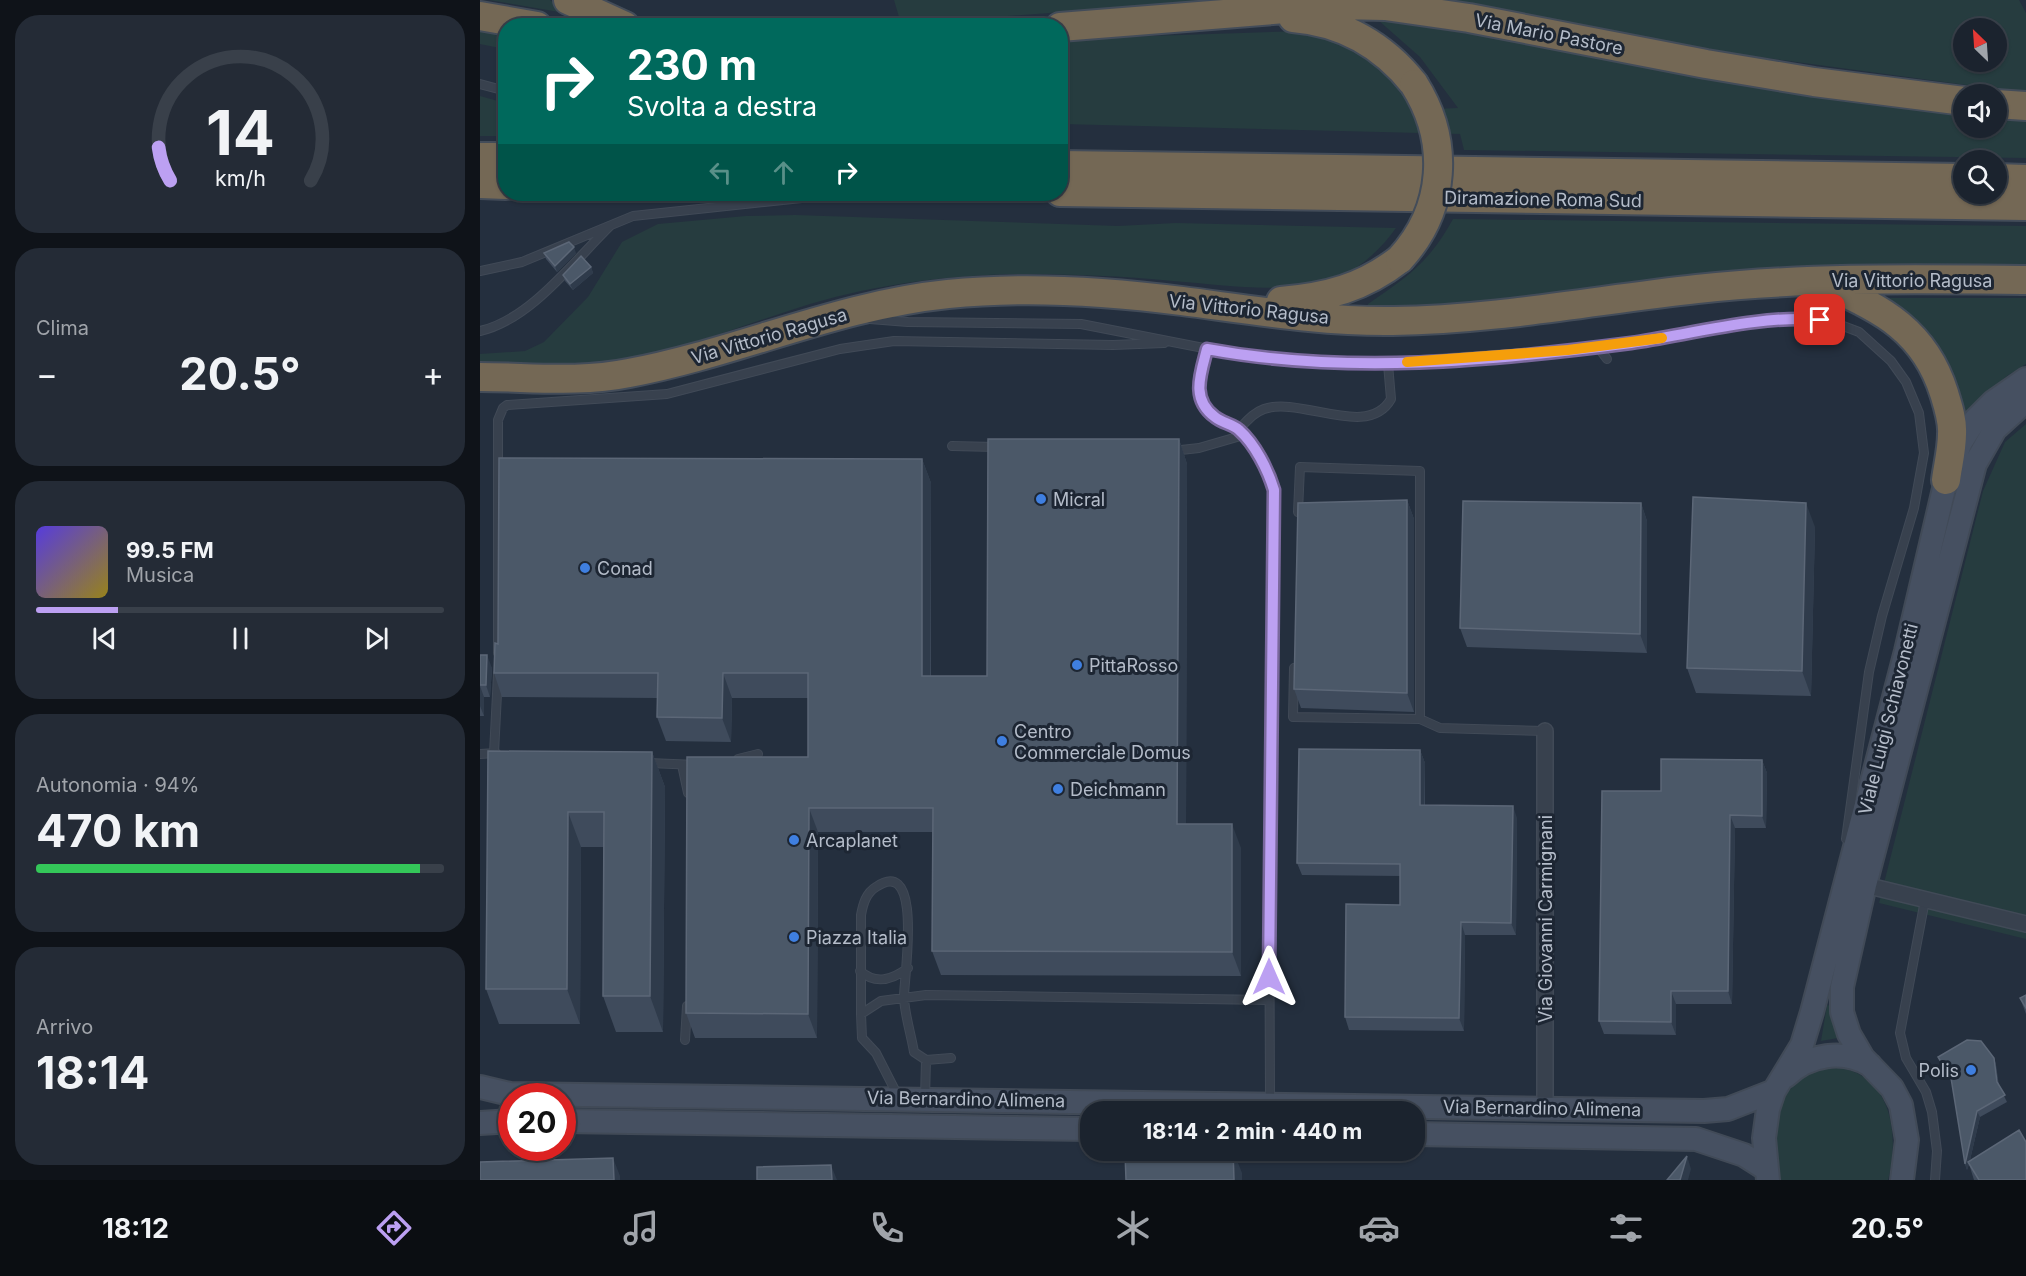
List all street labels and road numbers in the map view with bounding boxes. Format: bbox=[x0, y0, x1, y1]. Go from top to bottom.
street label: Via Mario Pastore bbox=[1473, 9, 1625, 59]
street label: Diramazione Roma Sud bbox=[1444, 187, 1642, 211]
street label: Via Vittorio Ragusa bbox=[1832, 270, 1992, 291]
street label: Via Vittorio Ragusa bbox=[1168, 290, 1330, 328]
street label: Via Vittorio Ragusa bbox=[689, 304, 849, 368]
street label: Viale Luigi Schiavonetti bbox=[1854, 621, 1922, 817]
street label: Via Giovanni Carmignani bbox=[1535, 815, 1556, 1023]
street label: Via Bernardino Alimena bbox=[867, 1087, 1065, 1111]
street label: Via Bernardino Alimena bbox=[1443, 1096, 1641, 1120]

